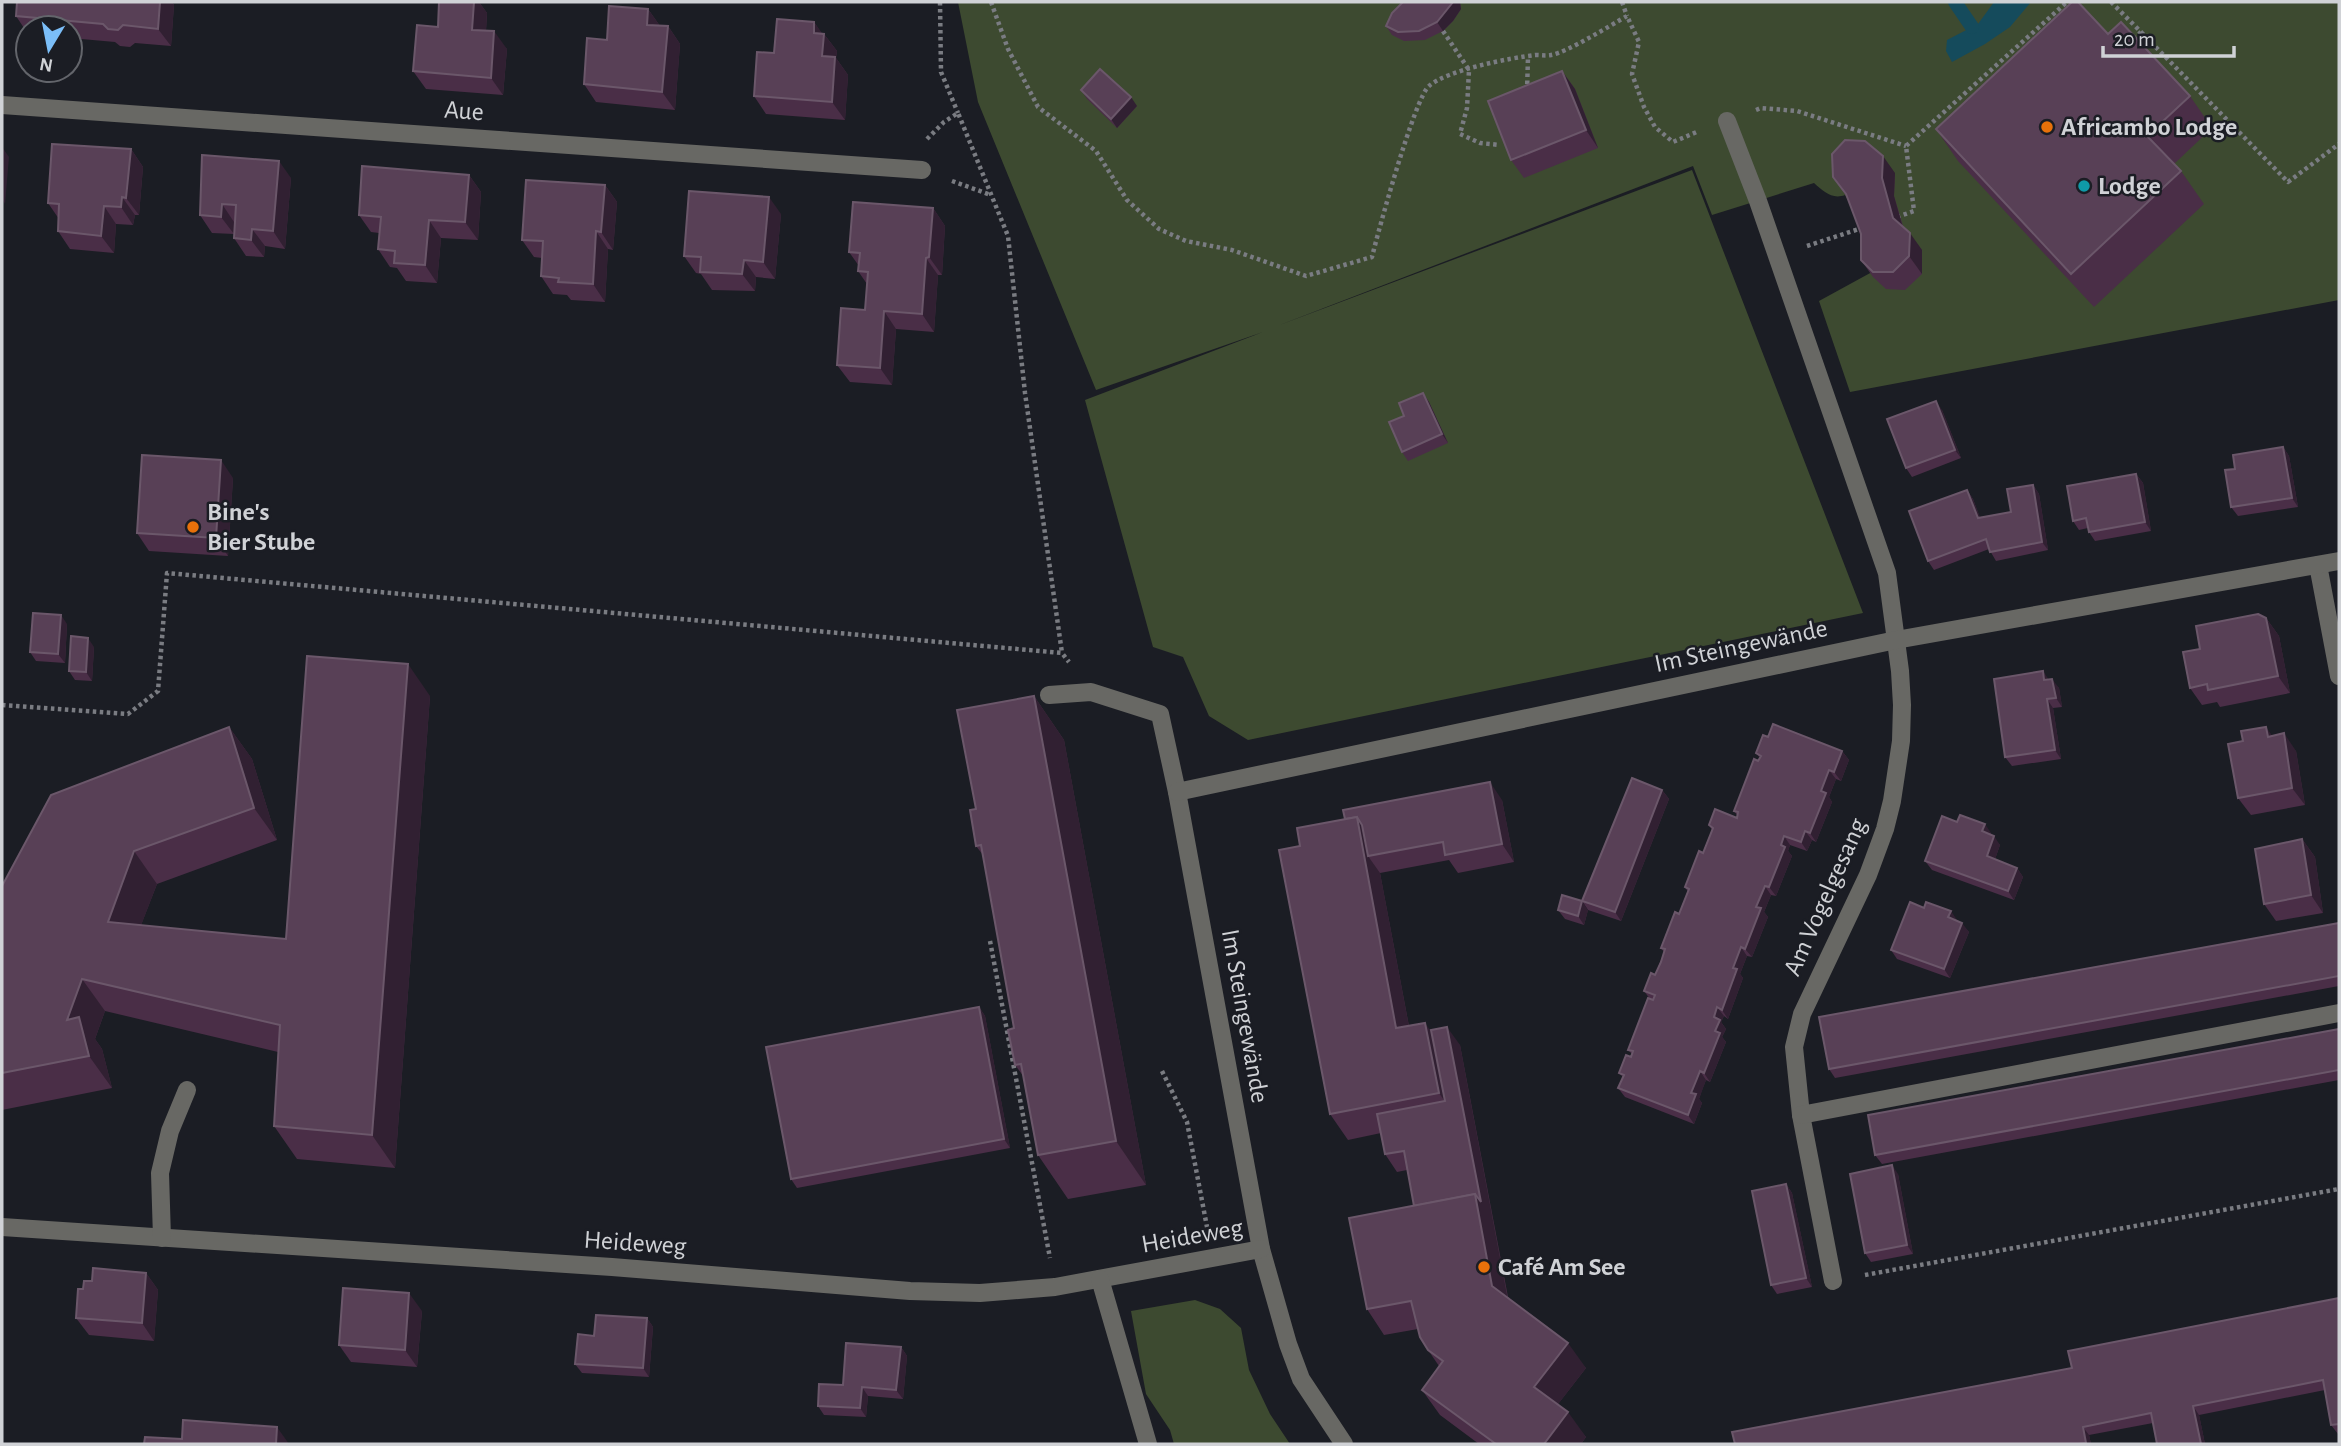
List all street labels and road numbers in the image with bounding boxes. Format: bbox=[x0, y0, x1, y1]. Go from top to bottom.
street label: Aue bbox=[443, 97, 485, 125]
street label: Im Steingewände bbox=[1652, 615, 1830, 677]
street label: Am Vogelgesang bbox=[1779, 814, 1871, 980]
street label: Im Steingewände bbox=[1217, 927, 1273, 1105]
street label: Heideweg bbox=[1139, 1214, 1245, 1258]
street label: Heideweg bbox=[583, 1226, 687, 1260]

